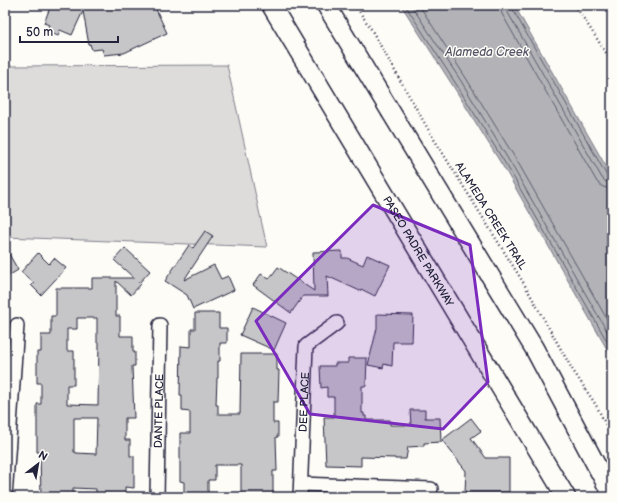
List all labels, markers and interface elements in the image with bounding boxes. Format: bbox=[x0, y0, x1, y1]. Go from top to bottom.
scale bar bbox=[20, 18, 118, 44]
text: 50 m bbox=[26, 25, 53, 40]
water label: Alameda Creek bbox=[444, 45, 530, 60]
street label: ALAMEDA CREEK TRAIL bbox=[452, 160, 530, 273]
street label: PASEO PADRE PARKWAY bbox=[381, 194, 457, 309]
street label: DEE PLACE bbox=[296, 372, 311, 432]
street label: DANTE PLACE bbox=[151, 374, 166, 448]
north arrow bbox=[18, 444, 58, 484]
text: N bbox=[36, 448, 50, 464]

